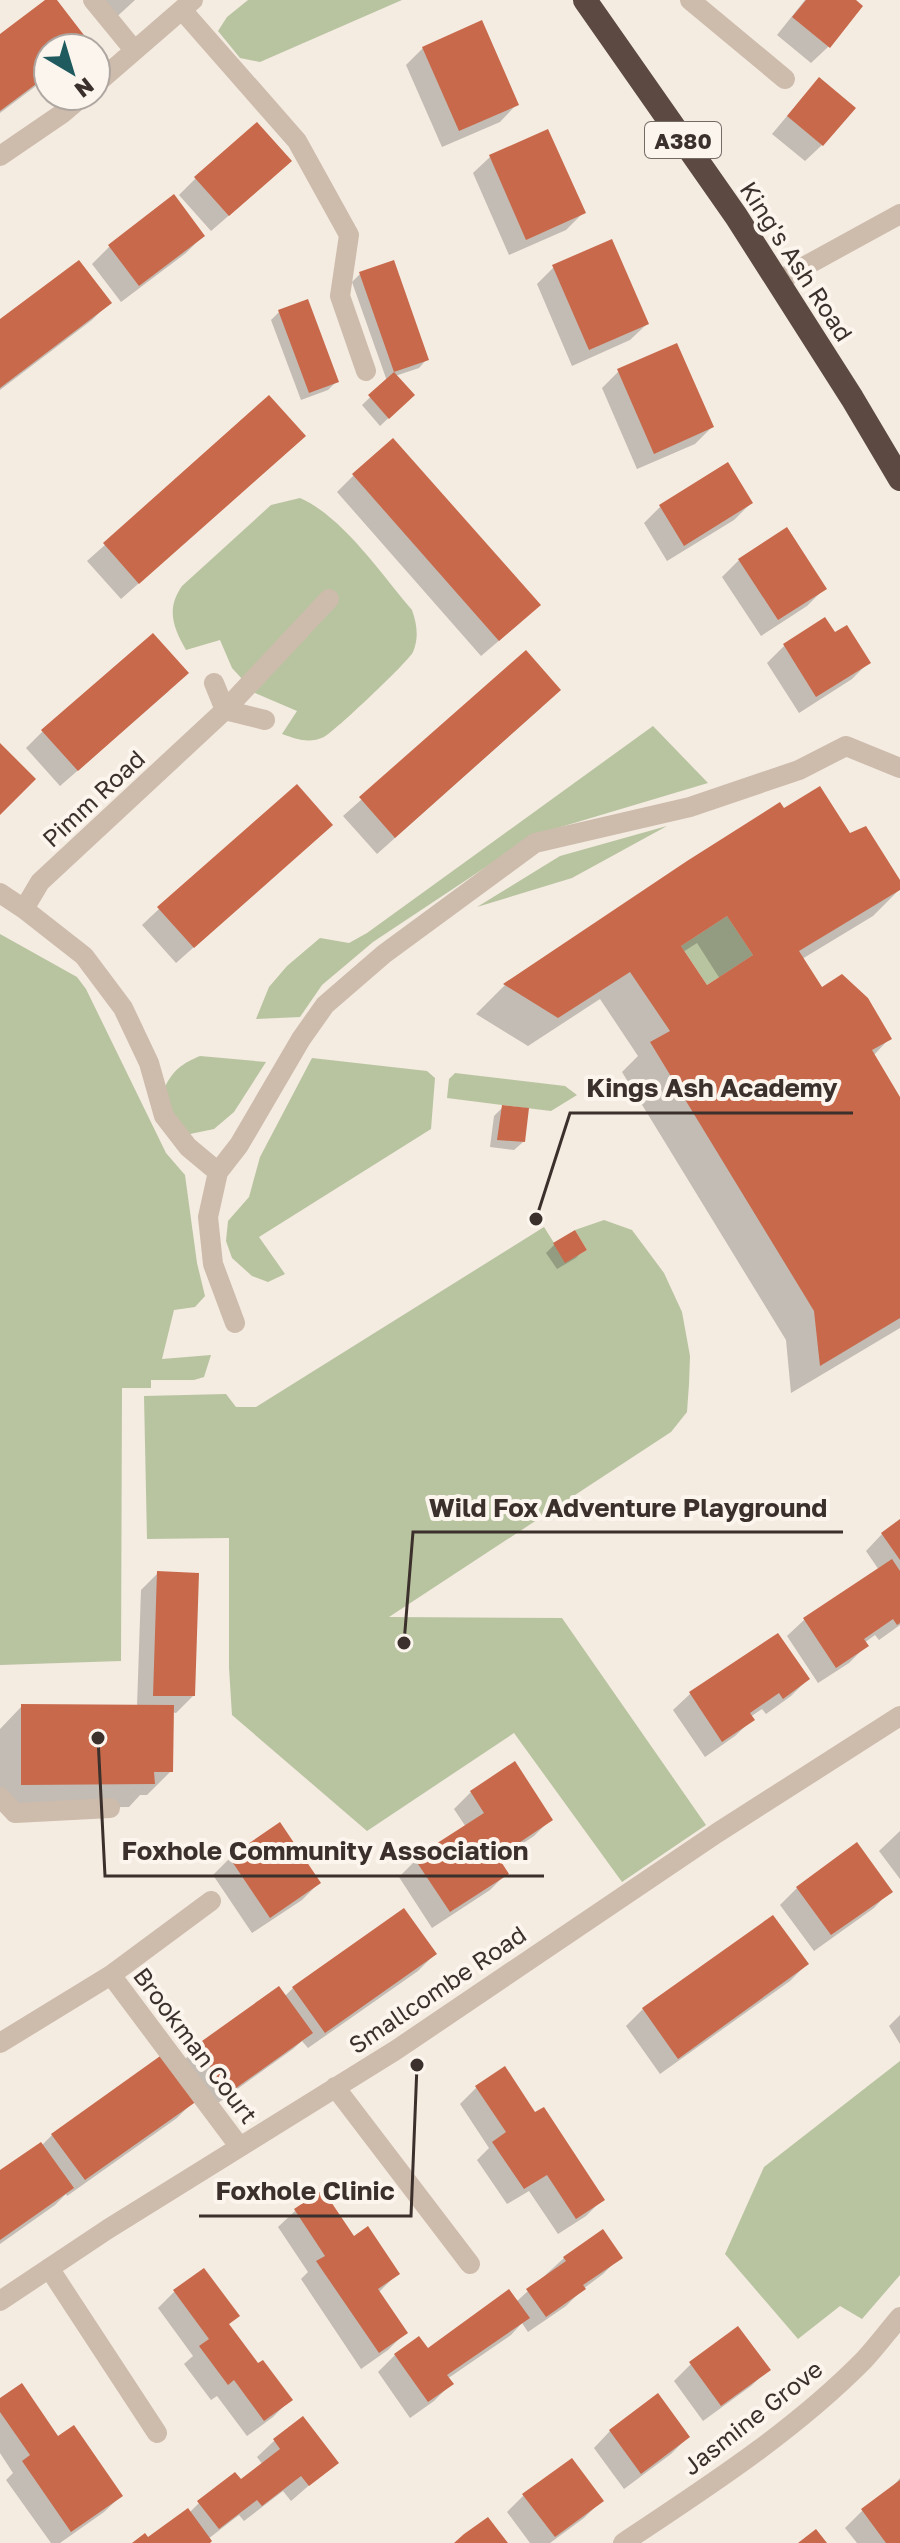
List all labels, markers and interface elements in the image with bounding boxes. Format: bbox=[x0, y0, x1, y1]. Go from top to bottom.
north arrow bbox=[32, 32, 112, 112]
text: N bbox=[70, 72, 100, 104]
road number: A380 bbox=[645, 122, 721, 158]
street label: King's Ash Road bbox=[735, 176, 859, 346]
street label: Pimm Road bbox=[36, 743, 150, 853]
callout: Kings Ash Academy bbox=[570, 1063, 853, 1113]
text: Kings Ash Academy bbox=[586, 1072, 838, 1103]
callout: Wild Fox Adventure Playground bbox=[413, 1482, 843, 1532]
text: Wild Fox Adventure Playground bbox=[429, 1492, 827, 1523]
callout: Foxhole Community Association bbox=[105, 1826, 544, 1876]
text: Foxhole Community Association bbox=[122, 1835, 528, 1866]
street label: Smallcombe Road bbox=[343, 1919, 531, 2059]
street label: Brookman Court bbox=[128, 1961, 264, 2129]
callout: Foxhole Clinic bbox=[199, 2166, 411, 2216]
text: Foxhole Clinic bbox=[215, 2175, 395, 2206]
street label: Jasmine Grove bbox=[677, 2354, 827, 2480]

